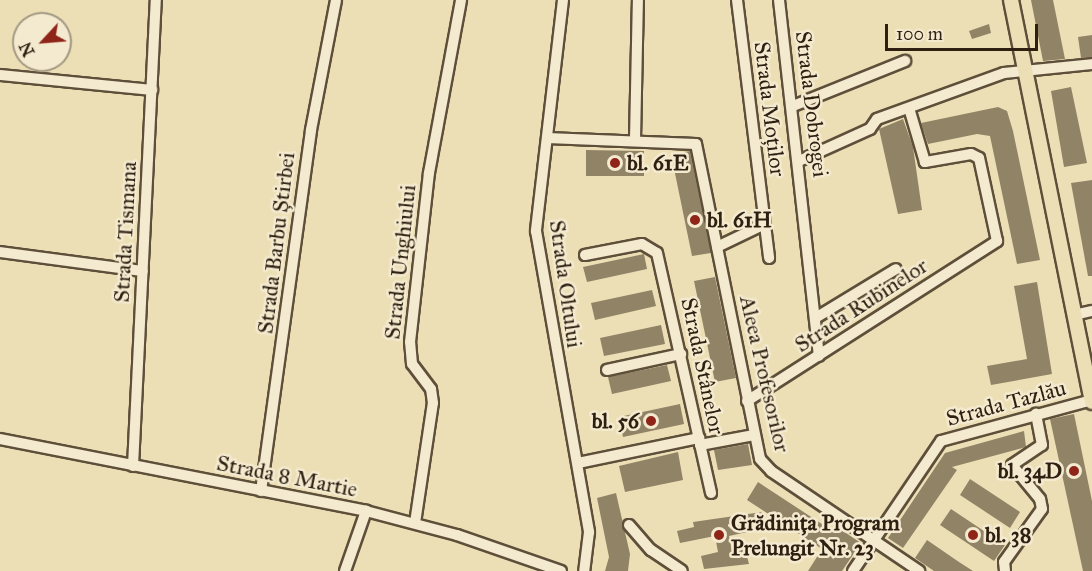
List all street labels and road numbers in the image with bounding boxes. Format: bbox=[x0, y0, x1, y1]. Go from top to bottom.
street label: Strada Dobrogei bbox=[790, 29, 834, 179]
street label: Strada Moților bbox=[749, 40, 791, 178]
street label: Strada Barbu Știrbei bbox=[252, 151, 300, 335]
street label: Strada Tismana bbox=[108, 161, 142, 303]
street label: Strada Unghiului bbox=[379, 183, 421, 341]
street label: Strada Oltului bbox=[544, 218, 588, 350]
street label: Strada Rubinelor bbox=[790, 252, 932, 358]
street label: Aleea Profesorilor bbox=[734, 293, 796, 455]
street label: Strada Stânelor bbox=[676, 295, 730, 437]
street label: Strada Tazlău bbox=[943, 374, 1069, 432]
street label: Strada 8 Martie bbox=[214, 449, 360, 503]

